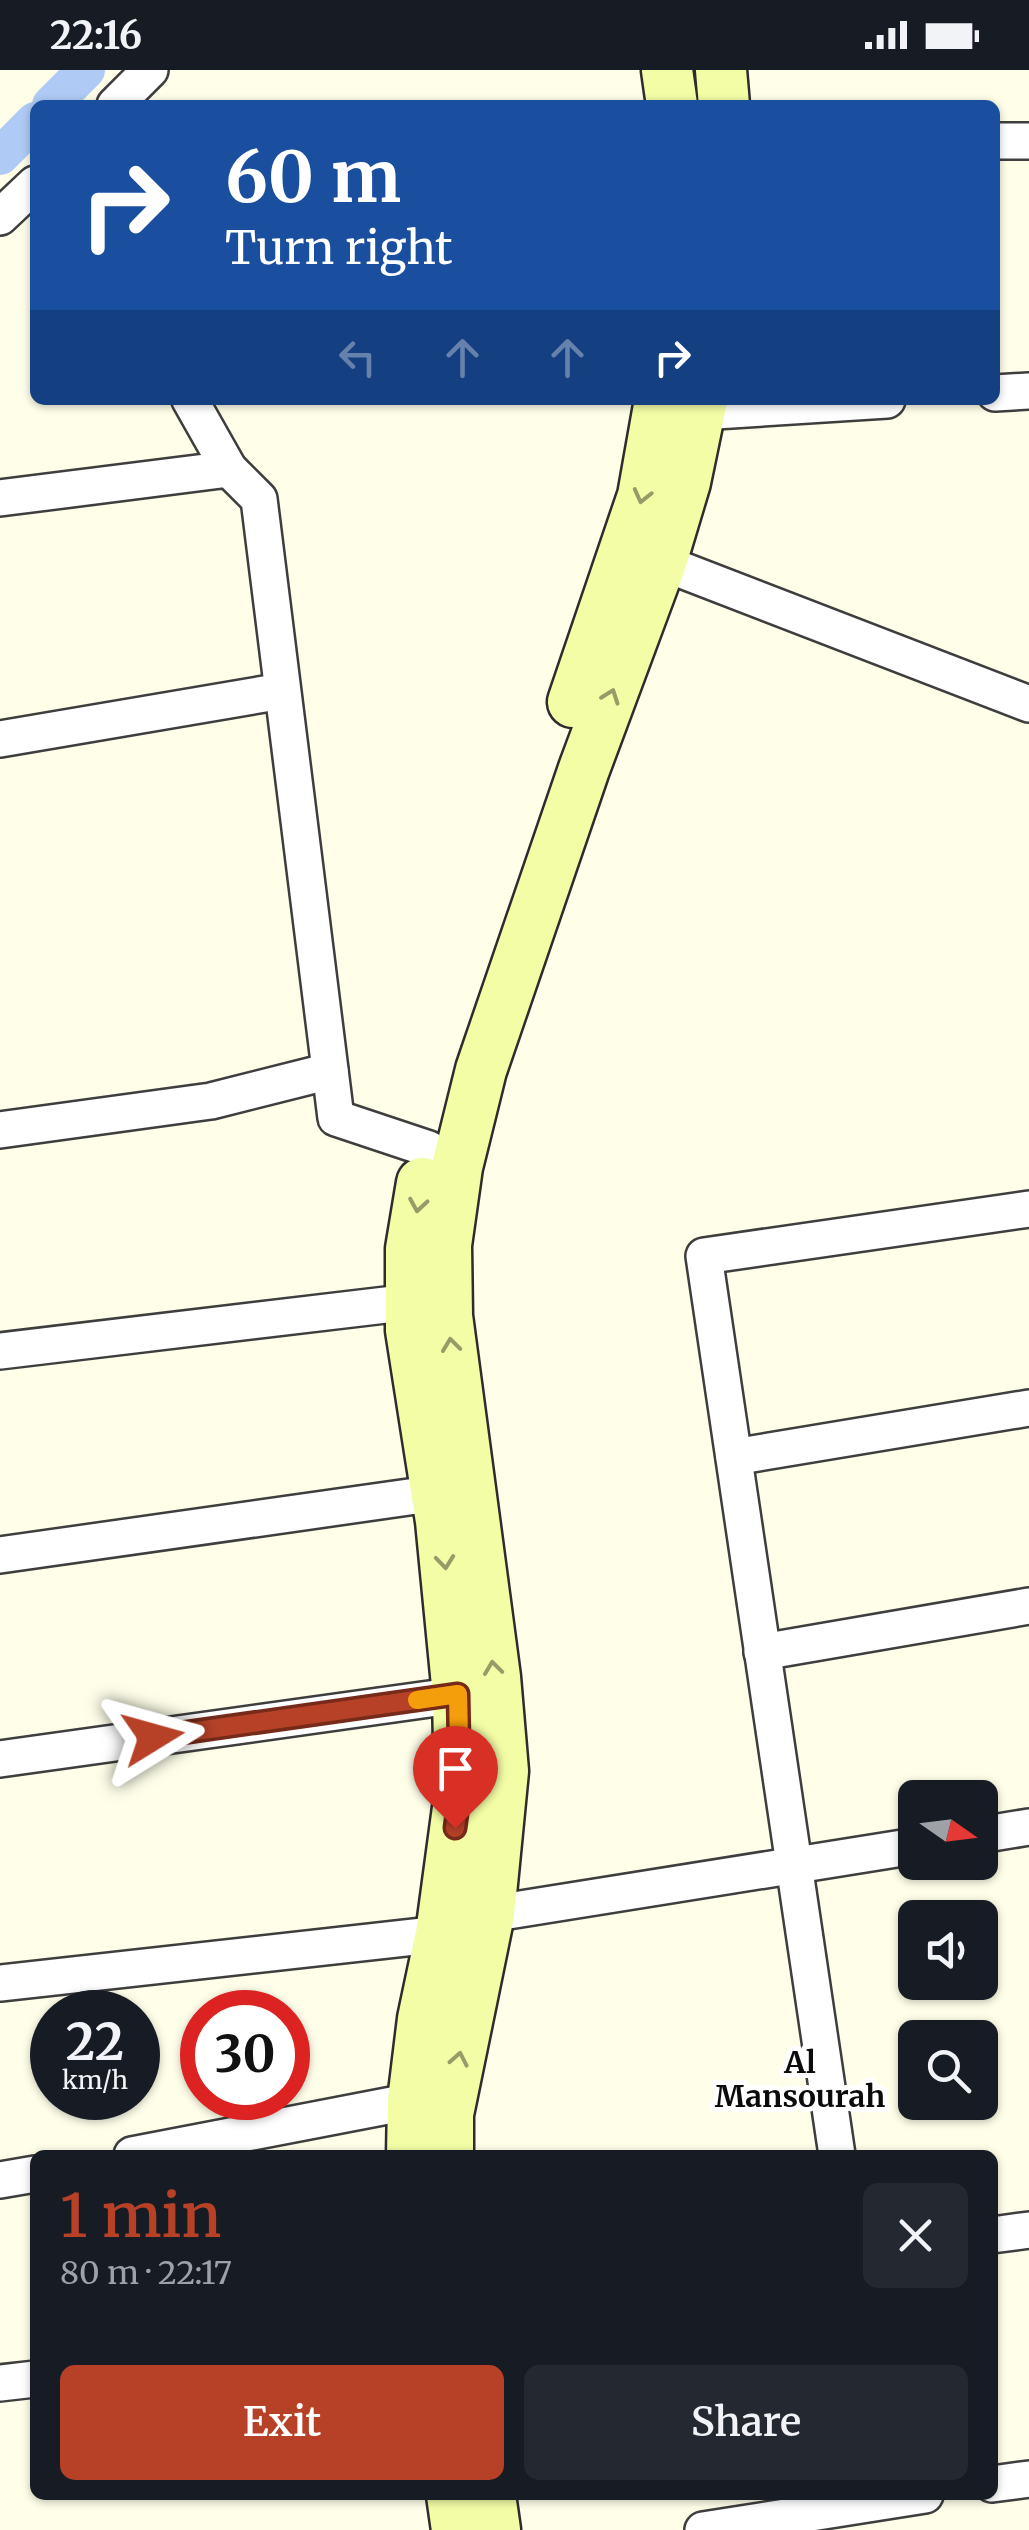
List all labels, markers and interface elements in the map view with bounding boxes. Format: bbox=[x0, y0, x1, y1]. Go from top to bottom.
text: 22:16 bbox=[50, 12, 142, 59]
text: 60 m bbox=[225, 133, 401, 221]
icon: right bbox=[60, 140, 190, 270]
text: Turn right bbox=[225, 220, 453, 276]
icon: left bbox=[330, 330, 385, 385]
icon: ahead bbox=[435, 330, 490, 385]
icon: ahead bbox=[540, 330, 595, 385]
icon: right bbox=[645, 330, 700, 385]
one-way arrow bbox=[633, 487, 654, 504]
one-way arrow bbox=[599, 689, 619, 706]
one-way arrow bbox=[408, 1197, 429, 1214]
one-way arrow bbox=[441, 1337, 462, 1353]
one-way arrow bbox=[434, 1555, 455, 1571]
one-way arrow bbox=[484, 1659, 505, 1676]
position arrow bbox=[101, 1685, 205, 1789]
pin bbox=[413, 1726, 498, 1829]
icon: arrive bbox=[428, 1741, 483, 1796]
north arrow bbox=[898, 1780, 998, 1880]
map controls bbox=[898, 1780, 998, 2120]
button: sound bbox=[898, 1900, 998, 2000]
speed limit sign: 30 bbox=[180, 1990, 310, 2120]
text: 22 bbox=[66, 2011, 124, 2074]
button: search bbox=[898, 2020, 998, 2120]
district label: Al Mansourah bbox=[715, 2043, 885, 2115]
one-way arrow bbox=[448, 2050, 469, 2067]
text: km/h bbox=[62, 2064, 128, 2096]
text: 1 min bbox=[60, 2178, 221, 2253]
button: close bbox=[863, 2183, 968, 2288]
text: 80 m · 22:17 bbox=[60, 2253, 232, 2293]
button: Exit bbox=[60, 2365, 504, 2480]
button: Share bbox=[524, 2365, 968, 2480]

